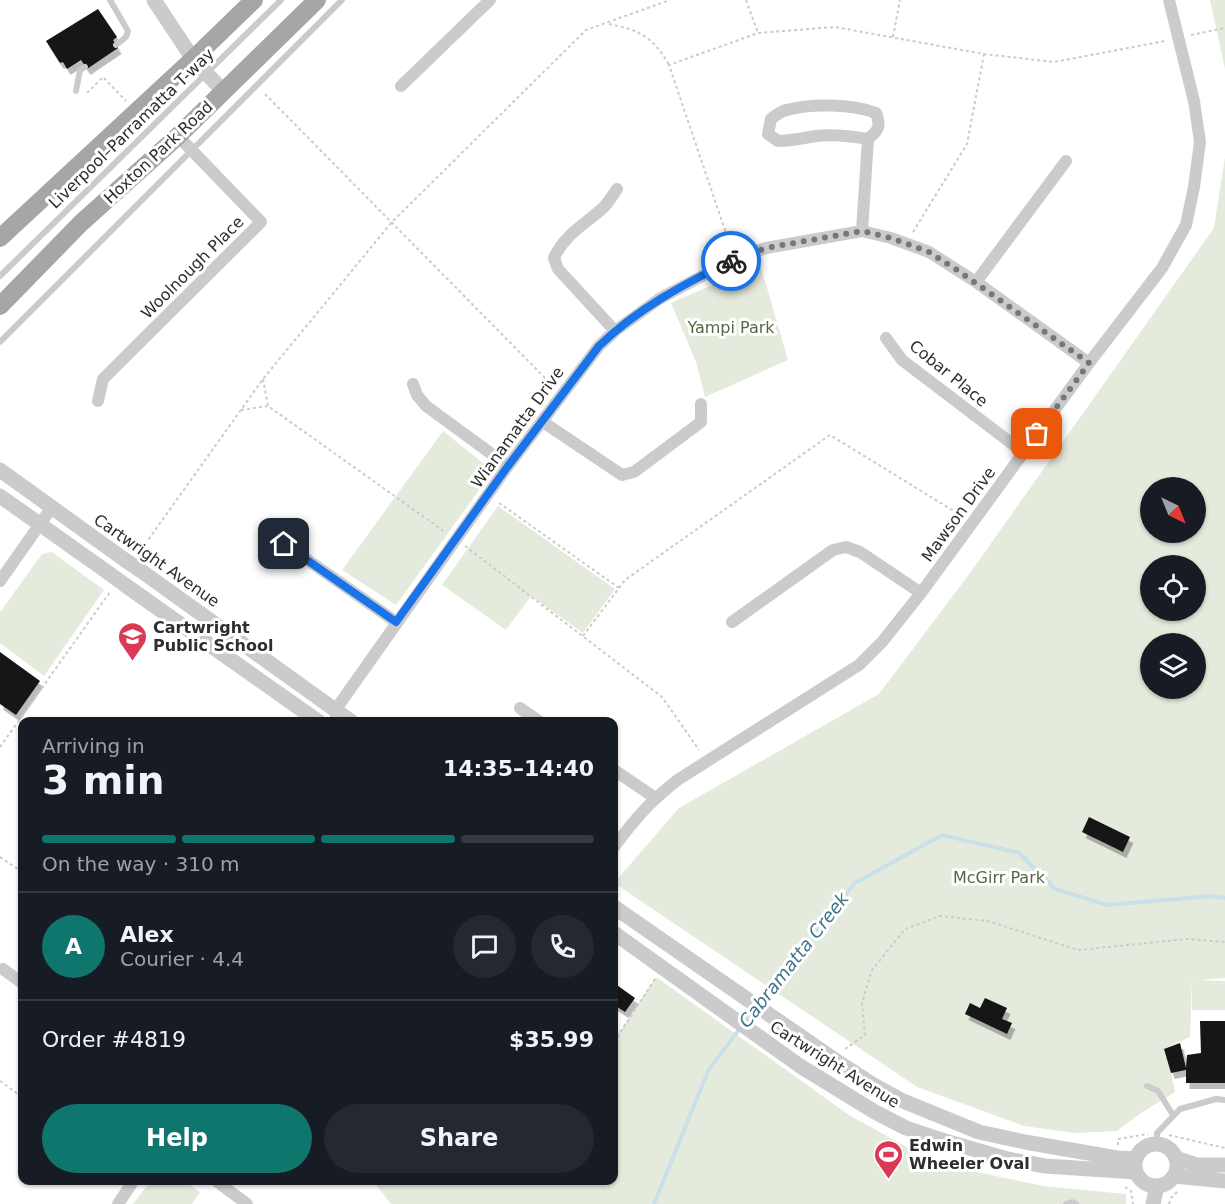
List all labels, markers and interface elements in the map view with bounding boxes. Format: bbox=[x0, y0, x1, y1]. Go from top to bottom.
street label: Liverpool–Parramatta T-way bbox=[45, 44, 218, 212]
street label: Hoxton Park Road bbox=[100, 97, 217, 208]
street label: Woolnough Place bbox=[137, 212, 247, 322]
courier bbox=[701, 231, 761, 291]
icon: bike bbox=[715, 245, 748, 278]
park label: Yampi Park bbox=[686, 318, 775, 337]
street label: Cobar Place bbox=[906, 336, 992, 411]
street label: Wianamatta Drive bbox=[467, 363, 568, 492]
pin bbox=[1011, 408, 1062, 459]
icon: bag bbox=[1020, 417, 1053, 450]
street label: Mawson Drive bbox=[918, 463, 999, 565]
north arrow bbox=[1140, 477, 1206, 543]
map controls bbox=[1140, 477, 1206, 699]
street label: Cartwright Avenue bbox=[90, 510, 223, 611]
pin bbox=[258, 518, 309, 569]
icon: home bbox=[267, 527, 300, 560]
button: locate bbox=[1140, 555, 1206, 621]
place label: Cartwright Public School bbox=[153, 618, 273, 655]
school or university icon: Cartwright Public School bbox=[116, 620, 148, 662]
button: layers bbox=[1140, 633, 1206, 699]
text: Arriving in bbox=[42, 734, 145, 758]
text: 14:35–14:40 bbox=[443, 756, 594, 781]
text: 3 min bbox=[42, 758, 164, 803]
text: On the way · 310 m bbox=[42, 852, 240, 876]
park label: McGirr Park bbox=[953, 868, 1046, 887]
water label: Cabramatta Creek bbox=[734, 887, 854, 1031]
button: chat bbox=[453, 915, 516, 978]
button: phone bbox=[531, 915, 594, 978]
text: Alex bbox=[120, 922, 174, 947]
text: A bbox=[65, 934, 82, 959]
text: Courier · 4.4 bbox=[120, 947, 244, 971]
street label: Cartwright Avenue bbox=[767, 1017, 903, 1112]
text: Order #4819 bbox=[42, 1027, 186, 1052]
text: $35.99 bbox=[509, 1027, 594, 1052]
button: Help bbox=[42, 1104, 312, 1173]
button: Share bbox=[324, 1104, 594, 1173]
place label: Edwin Wheeler Oval bbox=[909, 1136, 1030, 1173]
sports icon: Edwin Wheeler Oval bbox=[872, 1138, 904, 1180]

